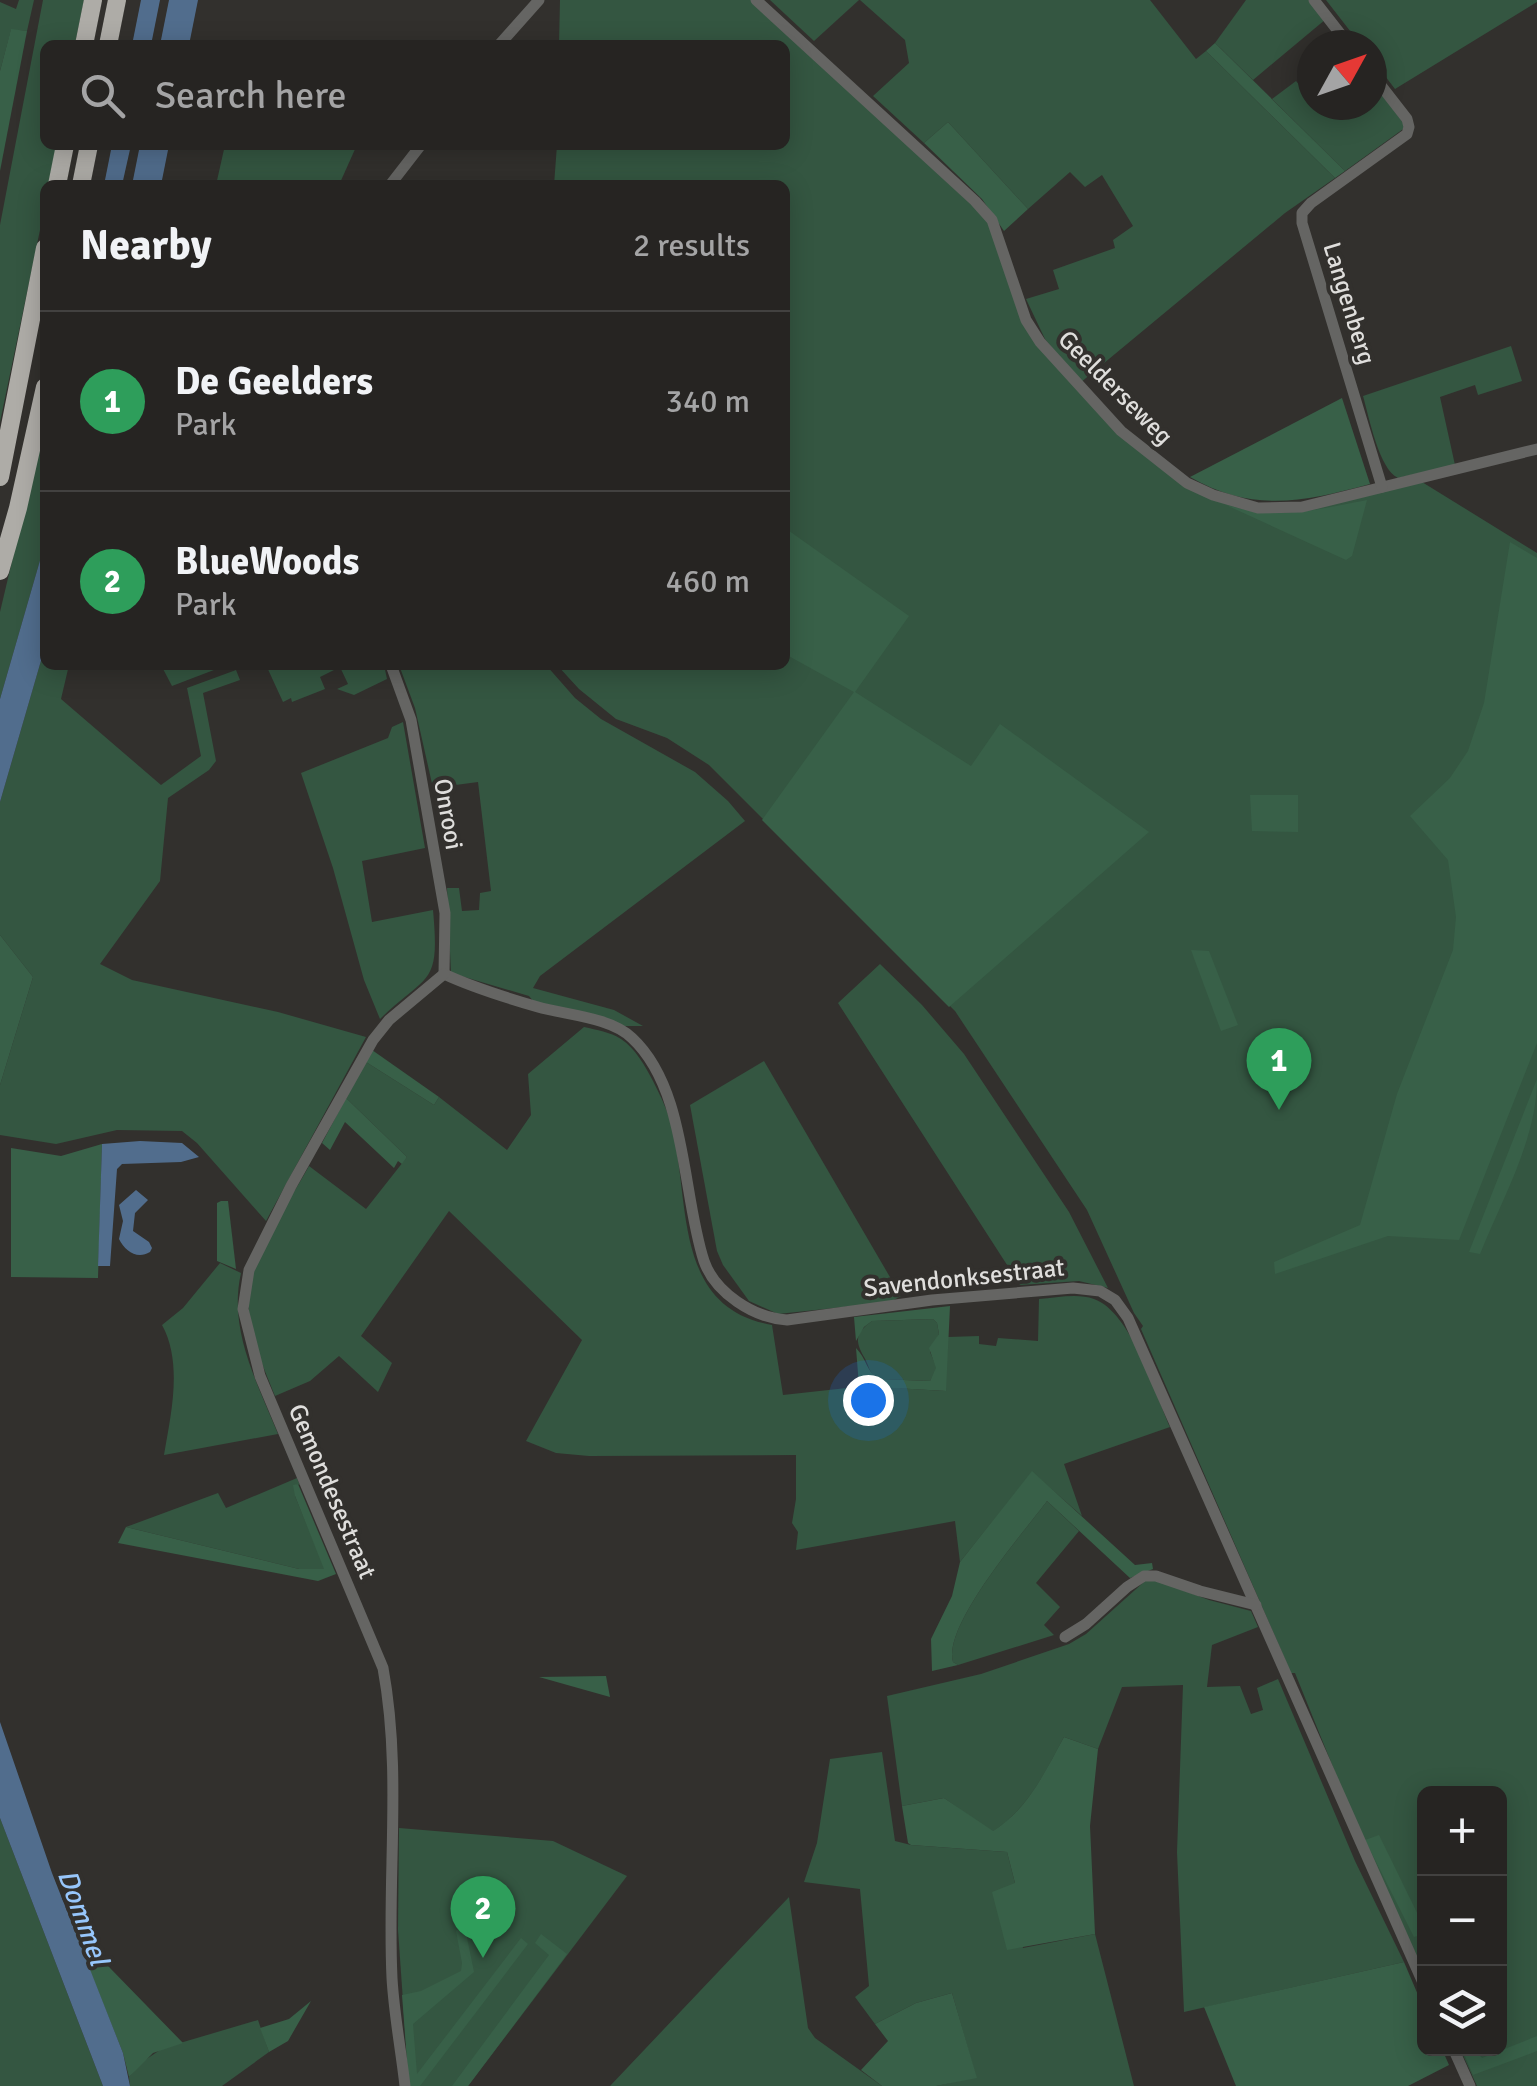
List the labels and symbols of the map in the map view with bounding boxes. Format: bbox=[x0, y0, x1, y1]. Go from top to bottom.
north arrow bbox=[1297, 30, 1387, 120]
street label: Langenberg bbox=[1316, 238, 1383, 368]
street label: Geelderseweg bbox=[1052, 323, 1180, 451]
street label: Onrooi bbox=[427, 776, 470, 852]
pin: 1 bbox=[1246, 1028, 1312, 1110]
street label: Savendonksestraat bbox=[862, 1252, 1066, 1303]
your location bbox=[843, 1375, 894, 1426]
street label: Gemondesestraat bbox=[282, 1399, 383, 1584]
water label: Dommel bbox=[50, 1865, 117, 1972]
pin: 2 bbox=[450, 1876, 516, 1958]

